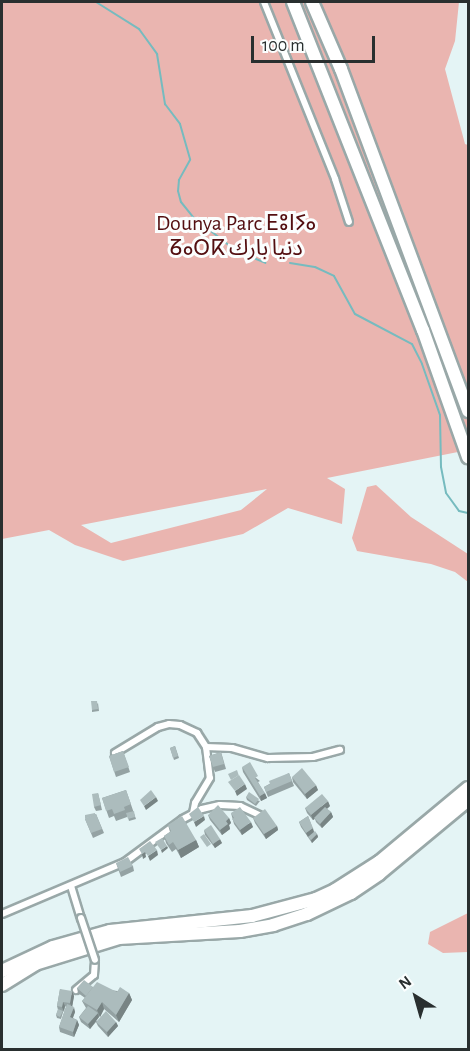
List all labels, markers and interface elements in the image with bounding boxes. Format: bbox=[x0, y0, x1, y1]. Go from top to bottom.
scale bar bbox=[254, 24, 378, 62]
text: 100 m bbox=[262, 37, 305, 55]
park label: Dounya Parc ⴹⵓⵏⵢⴰ ⵒⴰⵔⴽ دنيا بارك bbox=[156, 210, 316, 262]
north arrow bbox=[386, 967, 446, 1027]
text: N bbox=[396, 973, 414, 992]

